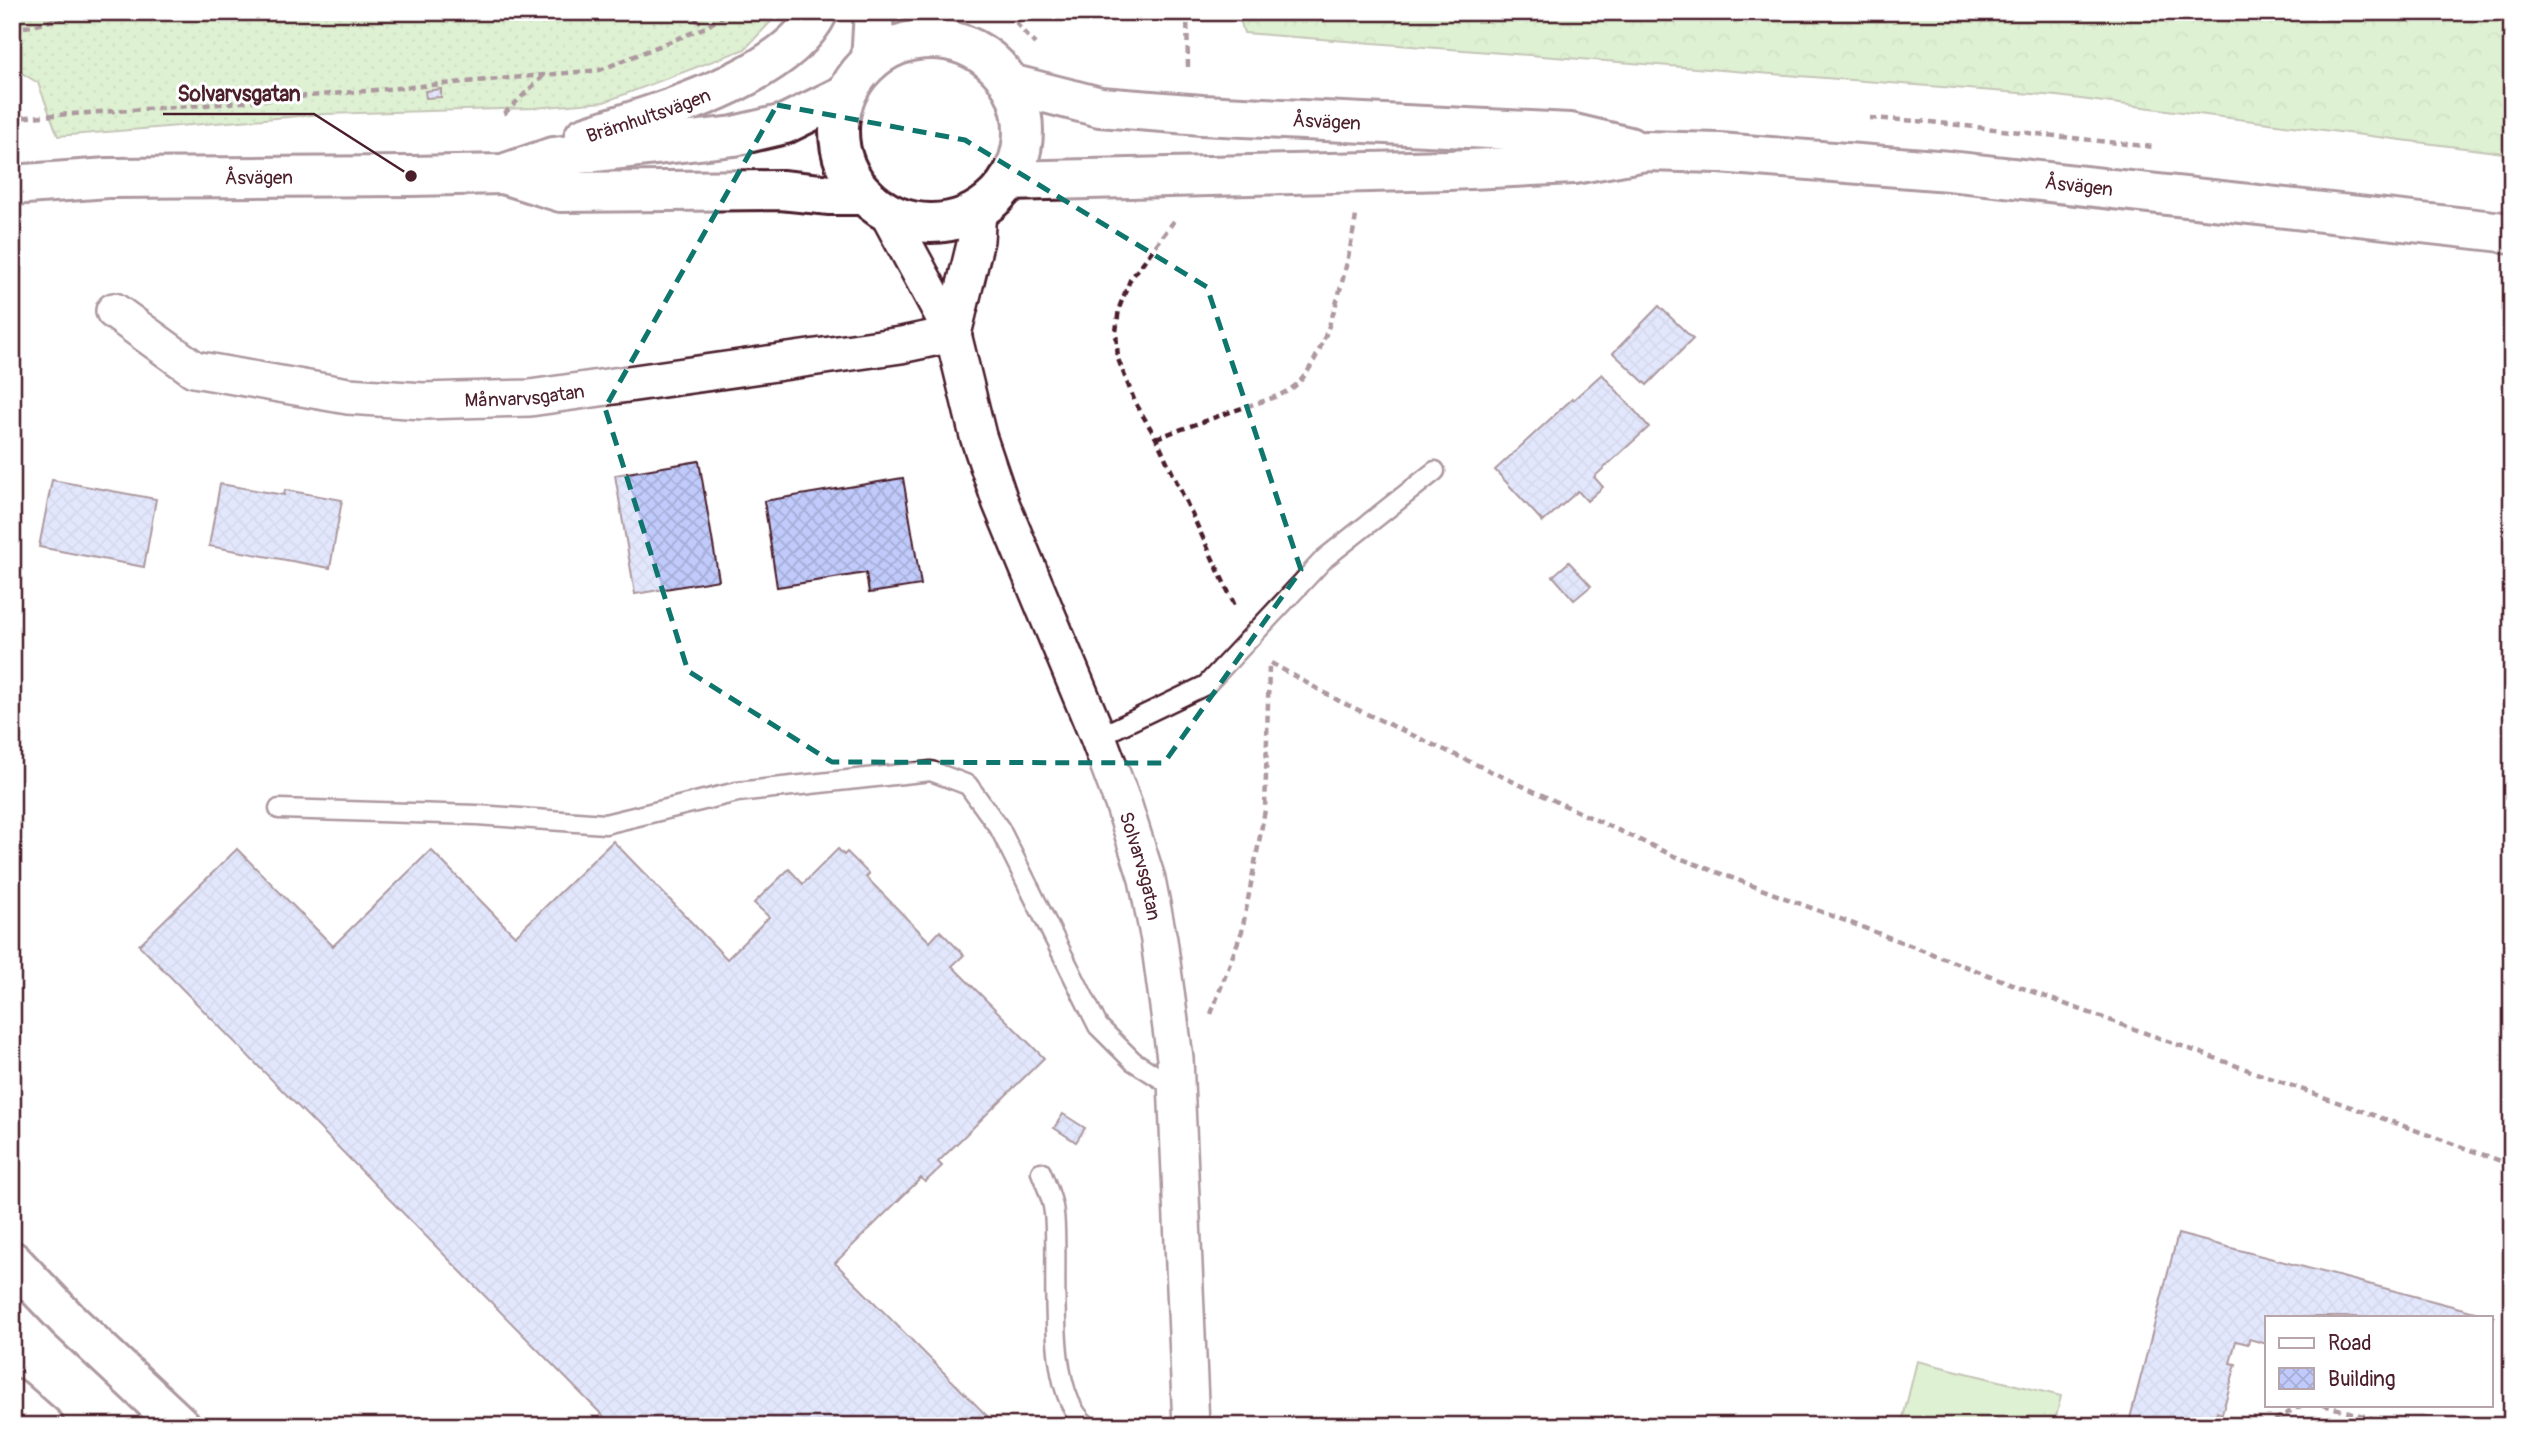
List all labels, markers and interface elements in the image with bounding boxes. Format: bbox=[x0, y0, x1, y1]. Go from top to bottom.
callout: Solvarvsgatan bbox=[163, 72, 314, 114]
text: Solvarvsgatan bbox=[177, 81, 301, 108]
street label: Brämhultsvägen bbox=[583, 83, 714, 148]
street label: Åsvägen bbox=[1292, 108, 1361, 136]
street label: Åsvägen bbox=[225, 166, 293, 190]
street label: Åsvägen bbox=[2044, 171, 2114, 202]
street label: Månvarvsgatan bbox=[464, 379, 586, 413]
street label: Solvarvsgatan bbox=[1114, 809, 1166, 922]
legend bbox=[2265, 1316, 2492, 1406]
text: Road bbox=[2328, 1330, 2372, 1357]
text: Building bbox=[2328, 1366, 2395, 1393]

